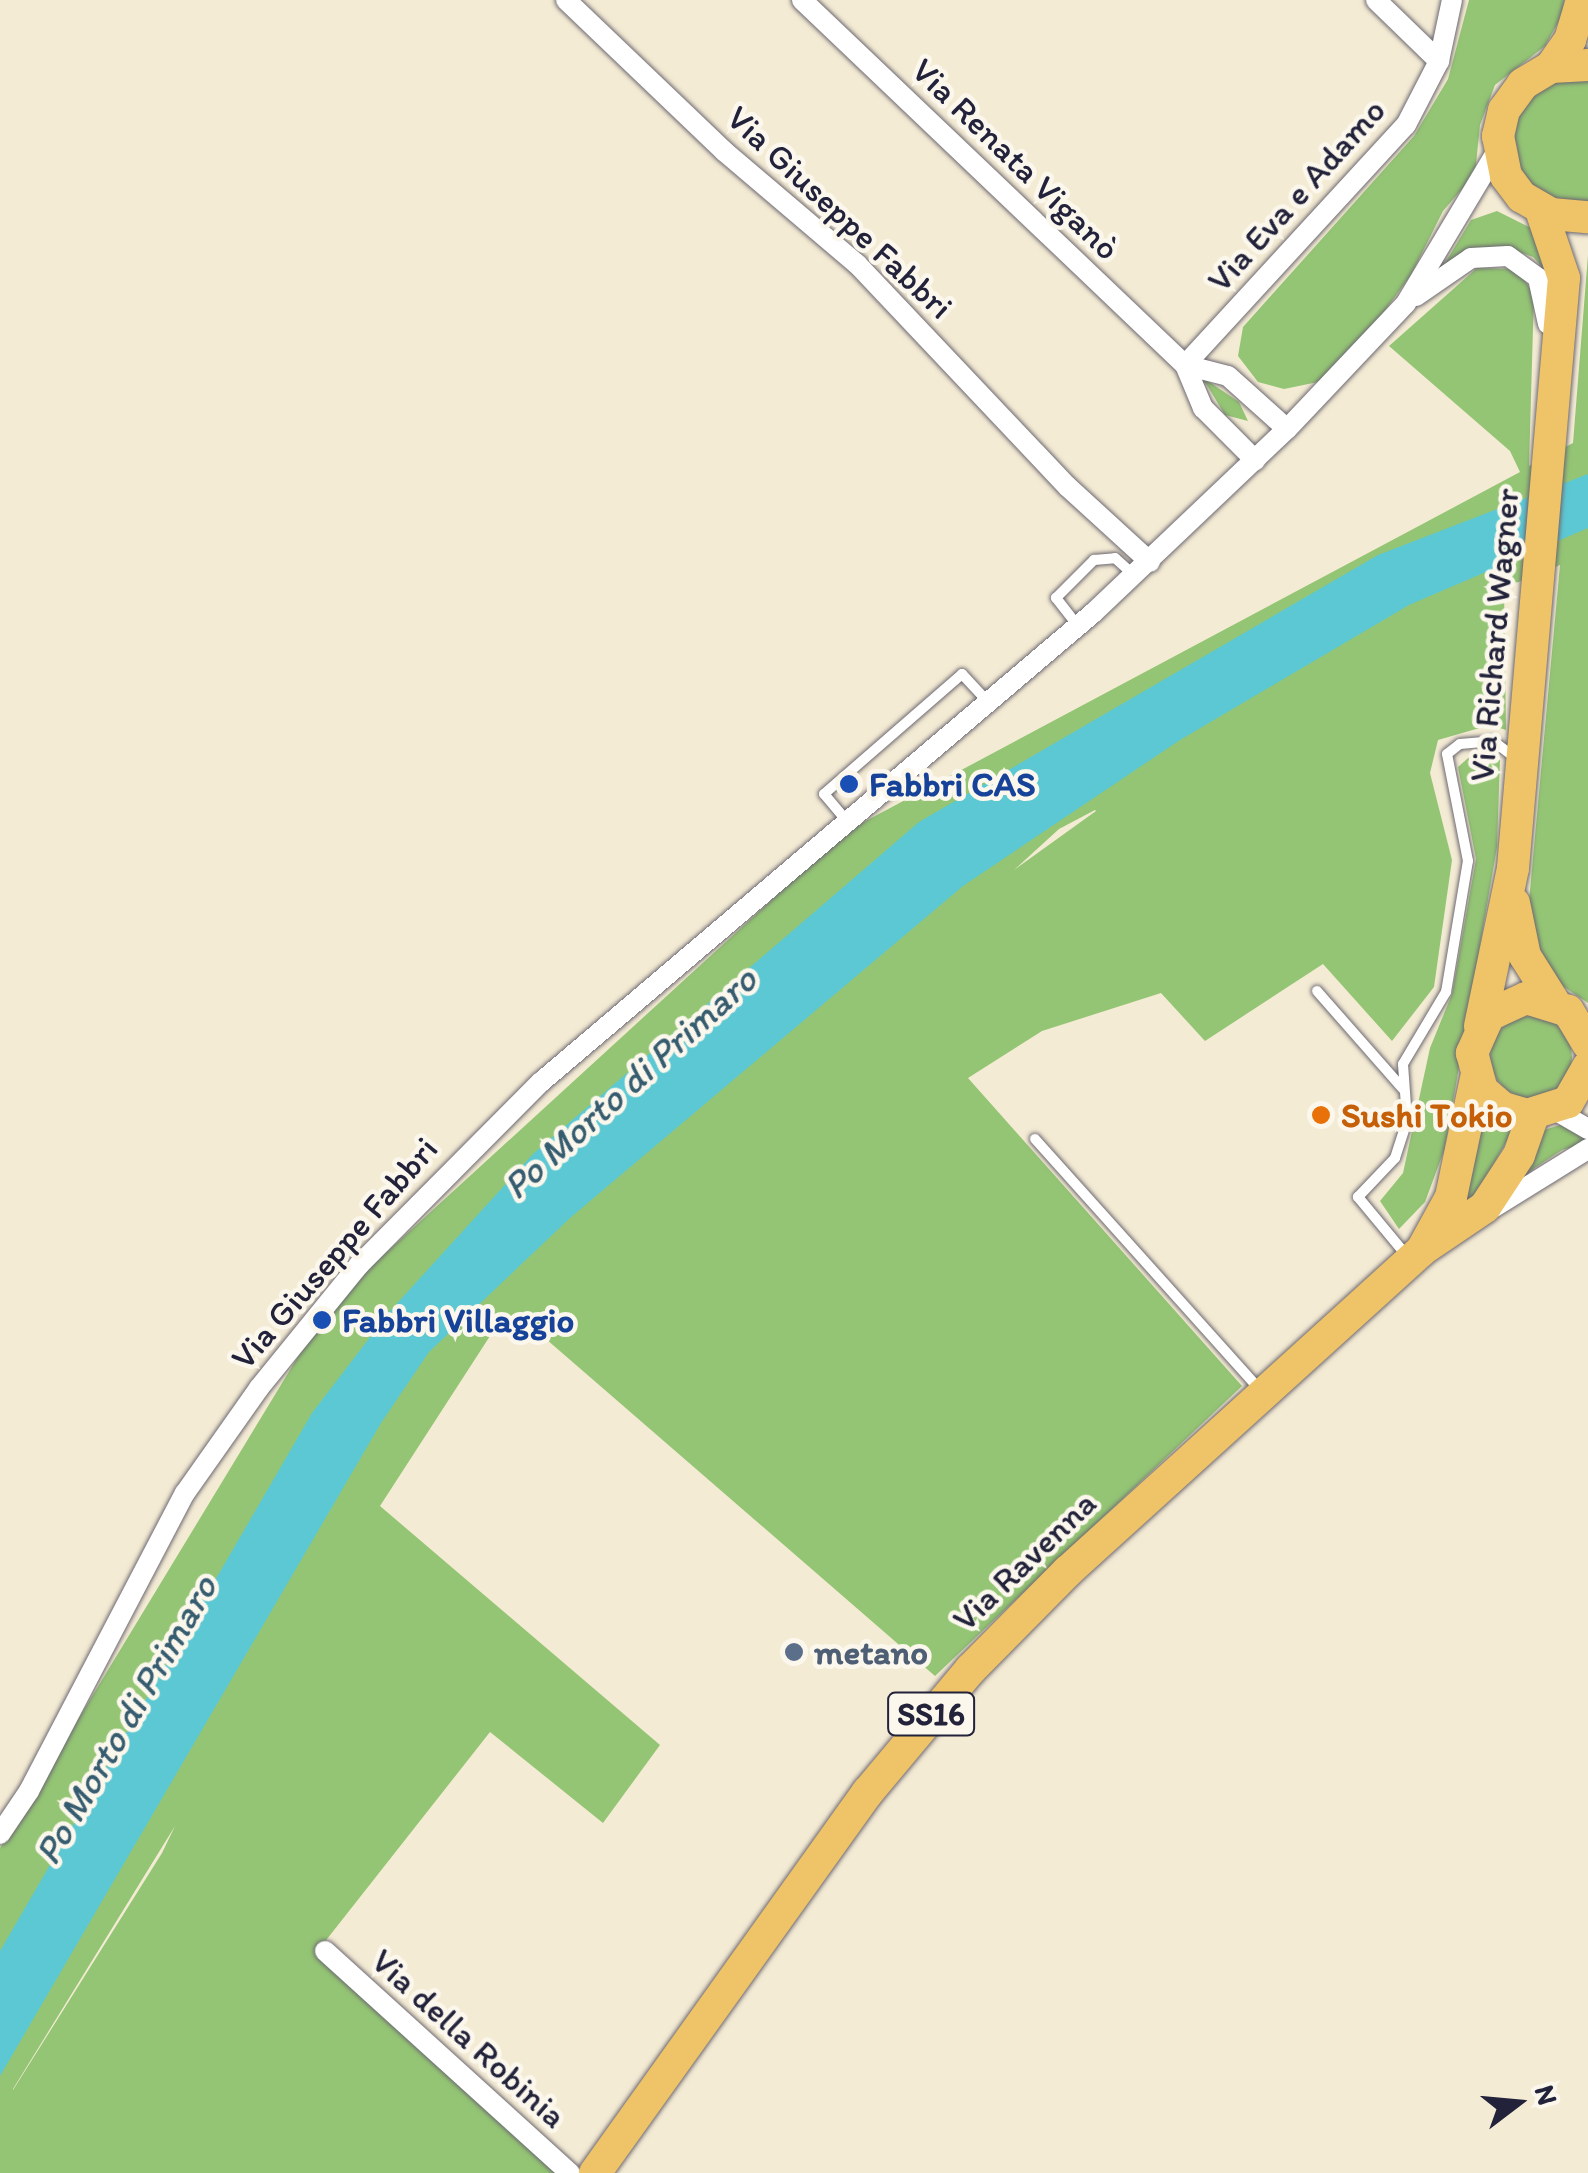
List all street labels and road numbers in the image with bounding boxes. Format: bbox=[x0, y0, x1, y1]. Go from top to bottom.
street label: Via Renata Viganò bbox=[904, 50, 1128, 268]
street label: Via Eva e Adamo bbox=[1198, 89, 1394, 301]
street label: Via Giuseppe Fabbri bbox=[718, 96, 962, 328]
street label: Via Richard Wagner bbox=[1460, 488, 1528, 782]
street label: Via Giuseppe Fabbri bbox=[222, 1128, 446, 1378]
street label: Via Ravenna bbox=[943, 1482, 1105, 1640]
road number: SS16 bbox=[886, 1687, 976, 1741]
street label: Via della Robinia bbox=[363, 1940, 575, 2136]

